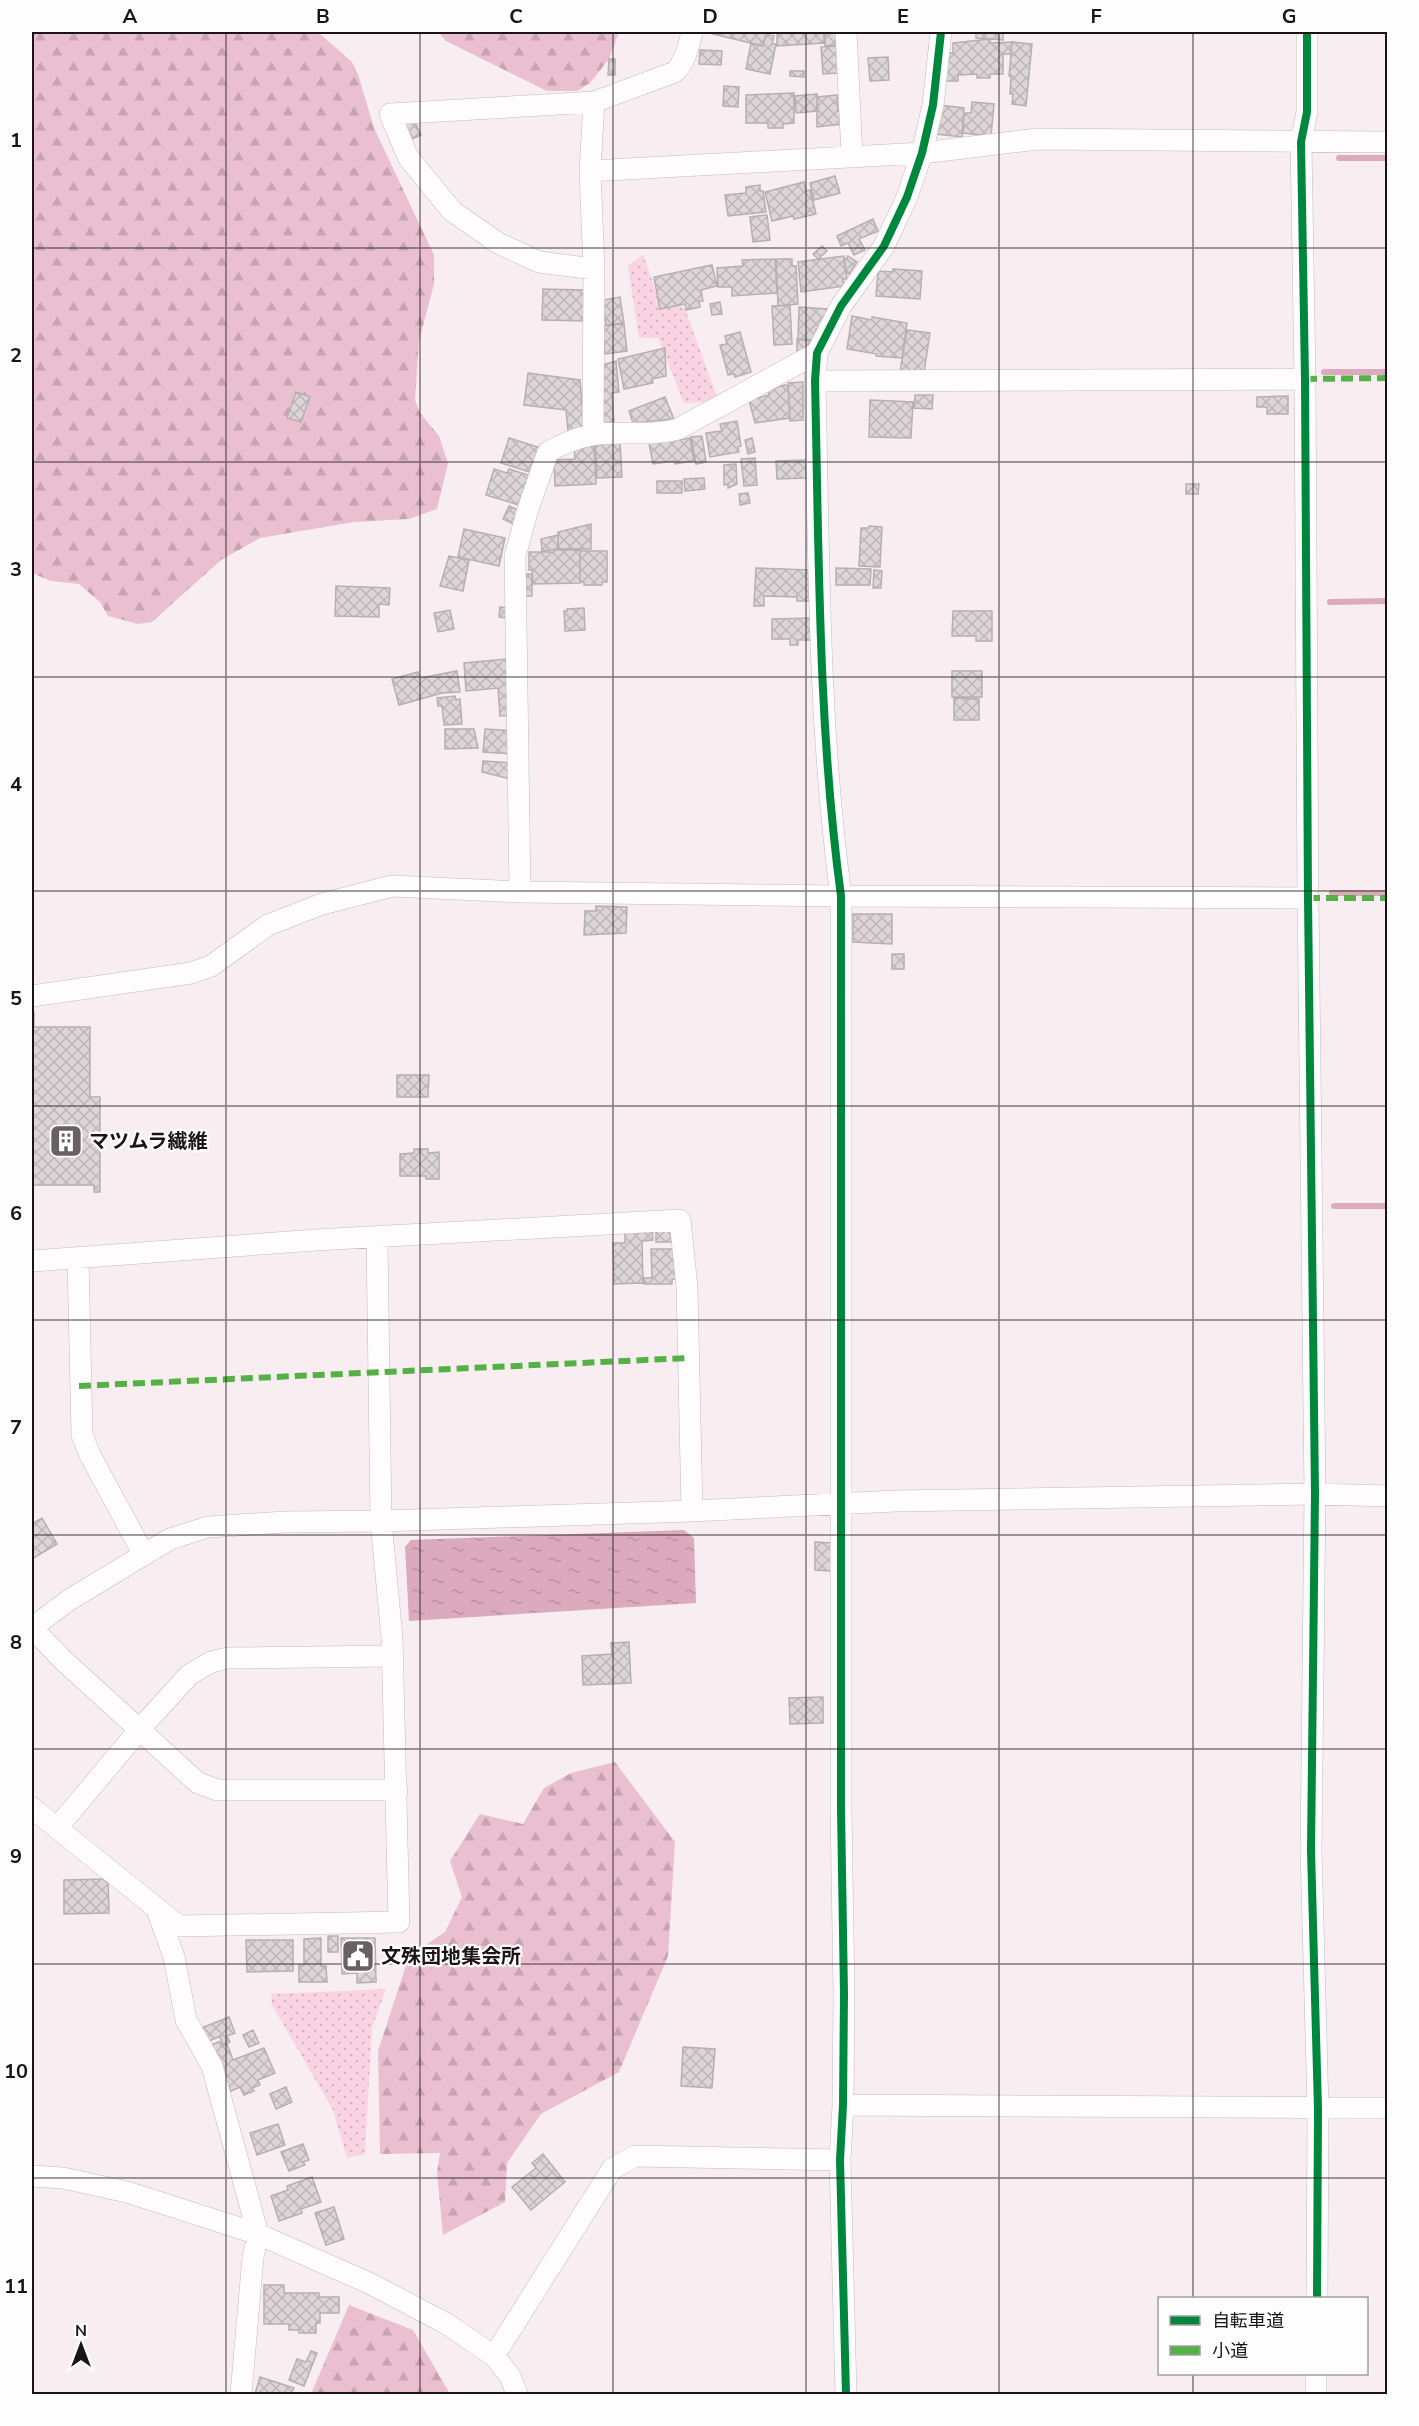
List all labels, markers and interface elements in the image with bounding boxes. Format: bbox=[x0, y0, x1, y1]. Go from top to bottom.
text: A bbox=[123, 3, 138, 30]
text: B bbox=[316, 3, 330, 30]
text: C bbox=[509, 3, 523, 30]
text: D bbox=[702, 3, 718, 30]
text: E bbox=[897, 3, 909, 30]
text: F bbox=[1090, 3, 1102, 30]
text: G bbox=[1282, 3, 1296, 30]
text: 1 bbox=[10, 127, 22, 154]
text: 2 bbox=[10, 342, 22, 369]
text: 3 bbox=[10, 556, 22, 583]
text: 4 bbox=[10, 771, 22, 798]
text: 5 bbox=[10, 985, 22, 1012]
building icon: マツムラ繊維 bbox=[48, 1123, 84, 1159]
place label: マツムラ繊維 bbox=[89, 1128, 208, 1155]
text: 6 bbox=[10, 1200, 22, 1227]
text: 7 bbox=[10, 1414, 22, 1441]
text: 8 bbox=[10, 1629, 22, 1656]
text: 9 bbox=[10, 1843, 22, 1870]
public building icon: 文殊団地集会所 bbox=[340, 1938, 376, 1974]
place label: 文殊団地集会所 bbox=[381, 1943, 521, 1970]
text: 10 bbox=[4, 2058, 28, 2085]
text: 11 bbox=[4, 2273, 28, 2300]
legend bbox=[1158, 2297, 1368, 2375]
text: 自転車道 bbox=[1212, 2309, 1284, 2333]
north arrow bbox=[51, 2315, 111, 2375]
text: N bbox=[75, 2320, 87, 2342]
text: 小道 bbox=[1212, 2339, 1248, 2363]

